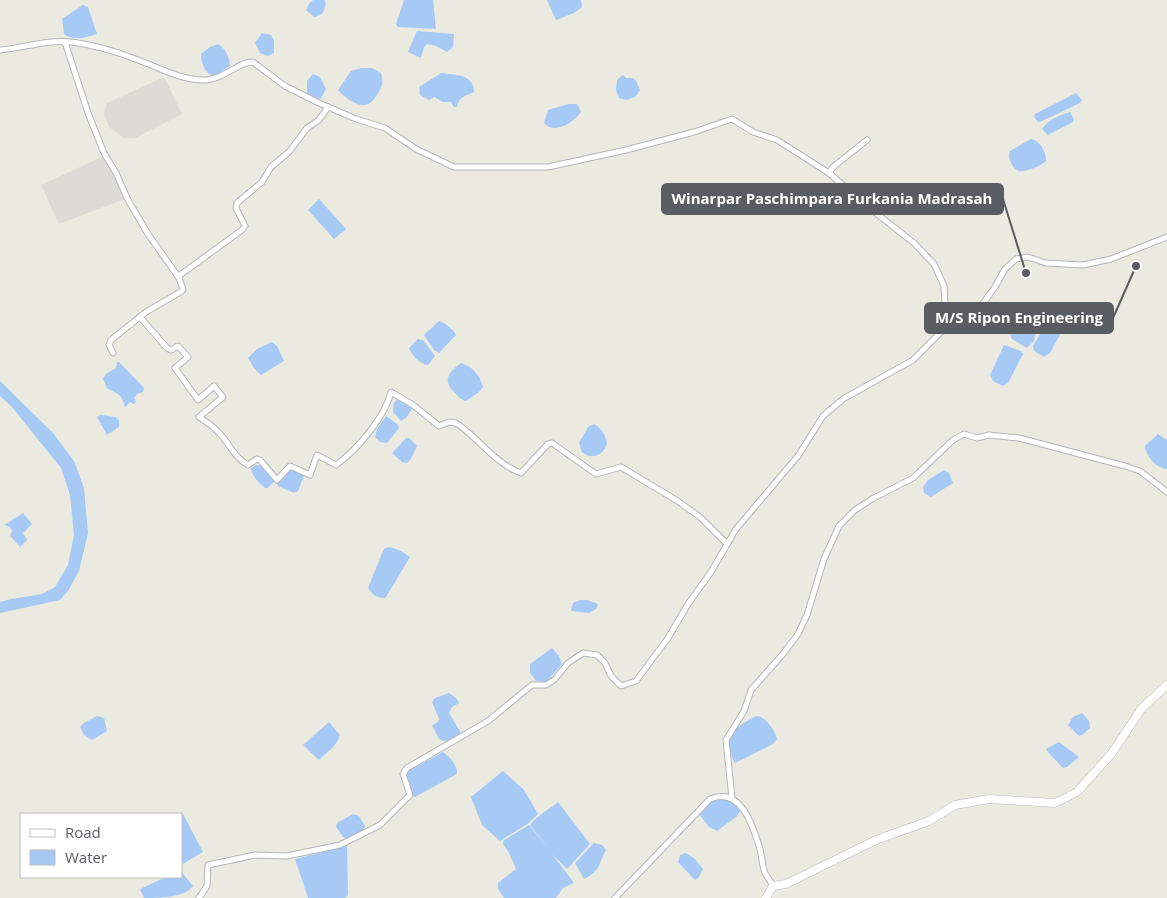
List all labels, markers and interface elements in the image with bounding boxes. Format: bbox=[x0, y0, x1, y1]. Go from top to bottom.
callout: Winarpar Paschimpara Furkania Madrasah bbox=[662, 184, 1003, 214]
text: Winarpar Paschimpara Furkania Madrasah bbox=[672, 188, 992, 208]
callout: M/S Ripon Engineering bbox=[925, 303, 1113, 333]
text: M/S Ripon Engineering bbox=[935, 307, 1104, 327]
legend bbox=[20, 813, 182, 878]
text: Road bbox=[65, 822, 101, 842]
text: Water bbox=[65, 847, 107, 867]

